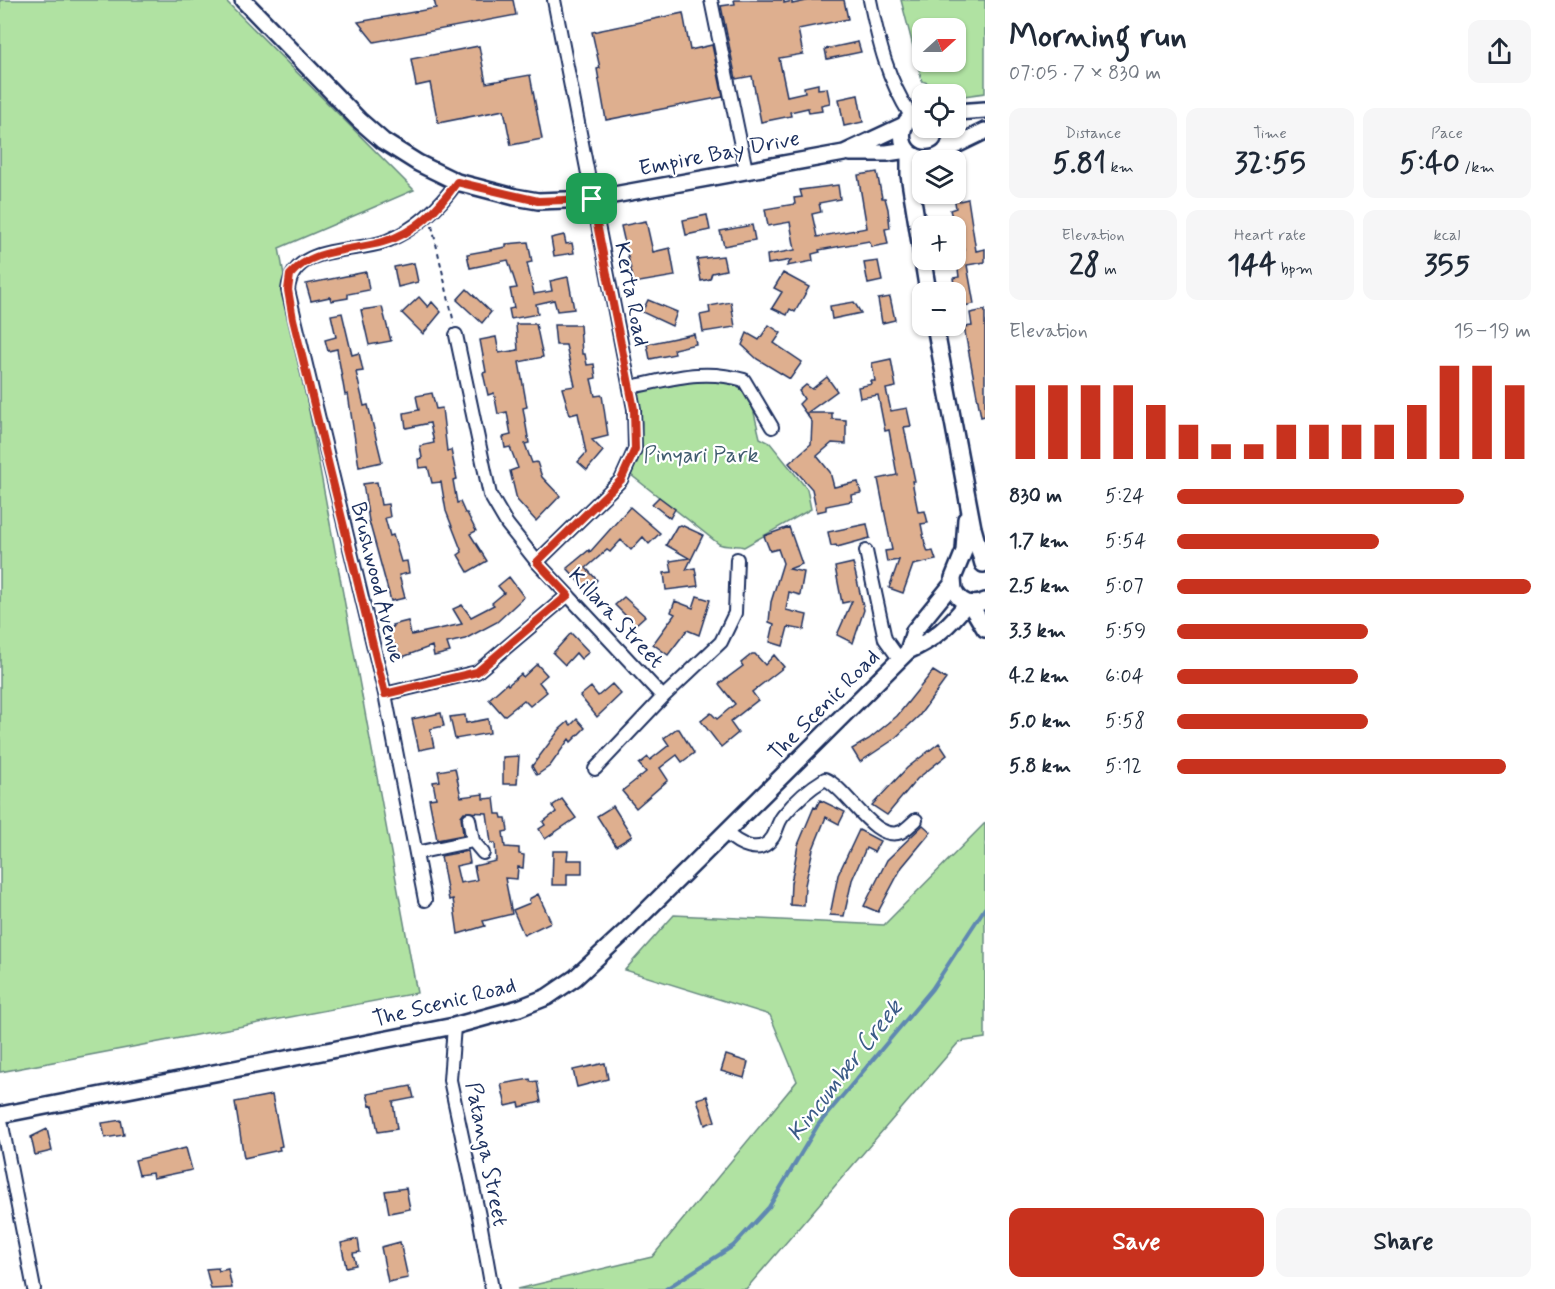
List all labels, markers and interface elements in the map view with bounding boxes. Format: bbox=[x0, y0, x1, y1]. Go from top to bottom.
text: Morning run bbox=[1009, 15, 1187, 59]
north arrow bbox=[912, 18, 966, 72]
map controls bbox=[912, 18, 966, 336]
button: share bbox=[1468, 20, 1531, 83]
text: 07:05 · 7 × 830 m bbox=[1009, 60, 1161, 87]
button: locate bbox=[912, 84, 966, 138]
text: Distance bbox=[1065, 123, 1121, 144]
text: Time bbox=[1253, 123, 1287, 144]
text: Pace bbox=[1431, 123, 1463, 144]
street label: Empire Bay Drive bbox=[637, 125, 802, 183]
text: 5.81 bbox=[1052, 144, 1106, 183]
text: 32:55 bbox=[1234, 144, 1306, 183]
text: 5:40 bbox=[1399, 144, 1460, 183]
button: layers bbox=[912, 150, 966, 204]
text: km bbox=[1106, 157, 1134, 178]
text: /km bbox=[1460, 157, 1495, 178]
pin bbox=[566, 173, 617, 224]
icon: arrive bbox=[575, 182, 608, 215]
button: + bbox=[912, 216, 966, 270]
text: Elevation bbox=[1062, 225, 1125, 246]
text: Heart rate bbox=[1234, 225, 1306, 246]
text: kcal bbox=[1434, 225, 1460, 246]
street label: Kerta Road bbox=[607, 240, 655, 349]
text: 28 bbox=[1069, 246, 1100, 285]
text: 144 bbox=[1227, 246, 1276, 285]
text: 355 bbox=[1424, 246, 1470, 285]
text: m bbox=[1100, 259, 1117, 280]
text: bpm bbox=[1276, 259, 1313, 280]
button: − bbox=[912, 282, 966, 336]
text: Elevation bbox=[1009, 318, 1088, 345]
text: 15–19 m bbox=[1454, 318, 1531, 345]
park label: Pinyari Park bbox=[643, 442, 759, 470]
text: 830 m bbox=[1009, 483, 1062, 510]
text: 5:24 bbox=[1105, 483, 1144, 510]
street label: Brushwood Avenue bbox=[344, 499, 411, 666]
text: 1.7 km bbox=[1009, 528, 1069, 555]
text: 5:54 bbox=[1105, 528, 1146, 555]
street label: Killara Street bbox=[562, 562, 669, 675]
text: 2.5 km bbox=[1009, 573, 1070, 600]
text: 5:07 bbox=[1105, 573, 1144, 600]
text: 3.3 km bbox=[1009, 618, 1066, 645]
text: 5:59 bbox=[1105, 618, 1146, 645]
street label: The Scenic Road bbox=[763, 644, 886, 767]
text: 4.2 km bbox=[1009, 663, 1069, 690]
text: 6:04 bbox=[1105, 663, 1144, 690]
text: 5.0 km bbox=[1009, 708, 1071, 735]
text: 5:58 bbox=[1105, 708, 1145, 735]
text: 5.8 km bbox=[1009, 753, 1071, 780]
text: 5:12 bbox=[1105, 753, 1142, 780]
street label: The Scenic Road bbox=[370, 972, 519, 1034]
water label: Kincumber Creek bbox=[780, 993, 911, 1148]
street label: Patanga Street bbox=[457, 1080, 514, 1229]
button: Save bbox=[1009, 1208, 1264, 1277]
button: Share bbox=[1276, 1208, 1531, 1277]

